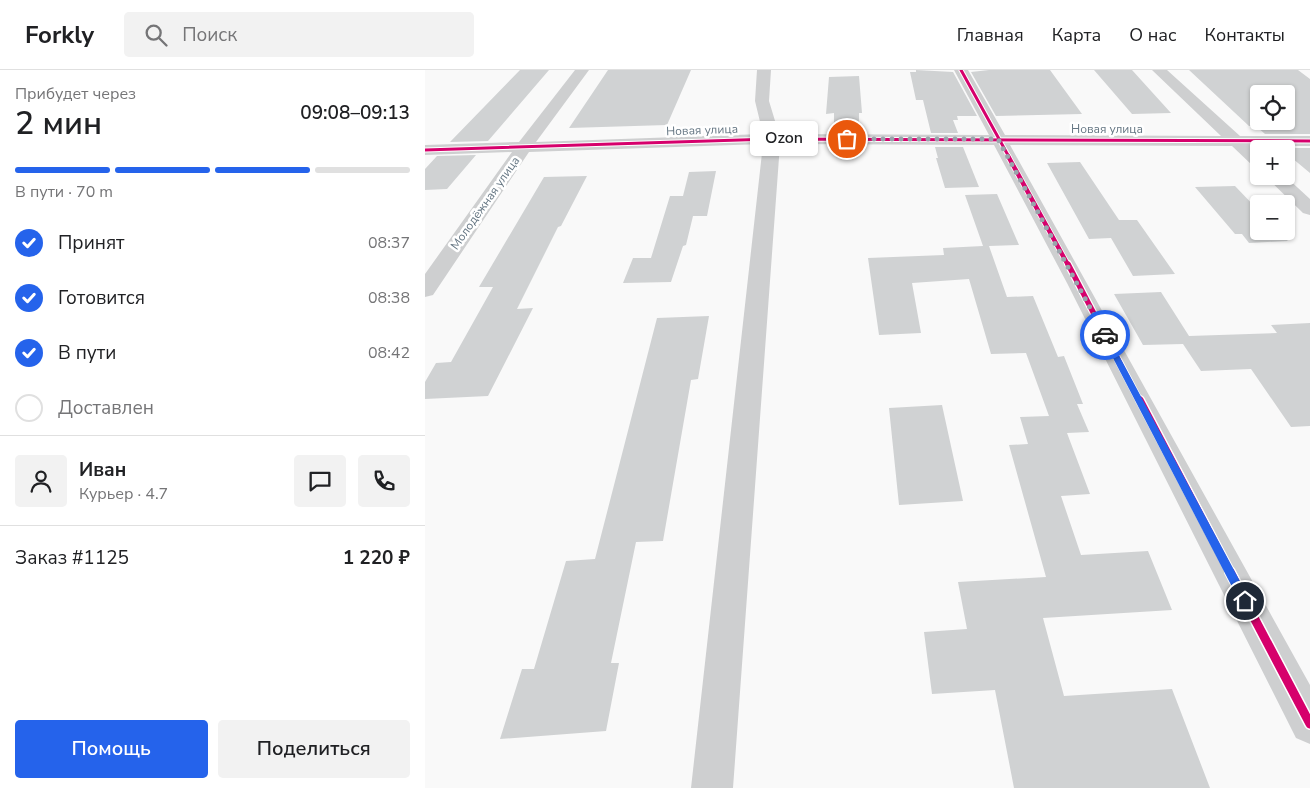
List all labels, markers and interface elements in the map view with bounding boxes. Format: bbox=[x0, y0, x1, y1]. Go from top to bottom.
search box bbox=[124, 12, 474, 57]
text: Forkly bbox=[25, 19, 94, 51]
icon: search bbox=[142, 21, 170, 49]
text: Поиск bbox=[182, 22, 237, 48]
text: Главная bbox=[957, 23, 1024, 47]
text: Карта bbox=[1052, 23, 1101, 47]
text: О нас bbox=[1129, 23, 1177, 47]
text: Контакты bbox=[1205, 23, 1285, 47]
text: Прибудет через bbox=[15, 83, 136, 105]
map controls bbox=[1250, 85, 1295, 240]
button: locate bbox=[1250, 85, 1295, 130]
text: 09:08–09:13 bbox=[300, 100, 410, 126]
text: 2 мин bbox=[15, 102, 102, 145]
pin bbox=[826, 118, 868, 160]
street label: Новая улица bbox=[666, 121, 738, 139]
street label: Новая улица bbox=[1071, 121, 1143, 137]
callout: Ozon bbox=[749, 122, 817, 156]
icon: bag bbox=[833, 125, 861, 153]
text: Ozon bbox=[765, 127, 803, 149]
button: + bbox=[1250, 140, 1295, 185]
street label: Молодёжная улица bbox=[447, 153, 523, 253]
text: В пути · 70 m bbox=[15, 181, 113, 203]
button: − bbox=[1250, 195, 1295, 240]
icon: check bbox=[15, 229, 43, 257]
text: Принят bbox=[58, 230, 125, 256]
text: 08:37 bbox=[368, 232, 410, 254]
icon: check bbox=[15, 284, 43, 312]
text: Готовится bbox=[58, 285, 145, 311]
text: 08:38 bbox=[368, 287, 410, 309]
courier bbox=[1080, 310, 1130, 360]
icon: car bbox=[1091, 321, 1119, 349]
icon: check bbox=[15, 339, 43, 367]
text: В пути bbox=[58, 340, 116, 366]
text: 08:42 bbox=[368, 342, 410, 364]
text: Доставлен bbox=[58, 395, 154, 421]
button: person bbox=[15, 455, 67, 507]
button: chat bbox=[294, 455, 346, 507]
button: phone bbox=[358, 455, 410, 507]
text: Иван bbox=[79, 457, 126, 483]
text: Курьер · 4.7 bbox=[79, 483, 168, 505]
text: Заказ #1125 bbox=[15, 545, 129, 571]
text: 1 220 ₽ bbox=[343, 545, 410, 571]
pin bbox=[1224, 580, 1266, 622]
icon: home bbox=[1231, 587, 1259, 615]
button: Помощь bbox=[15, 720, 208, 778]
button: Поделиться bbox=[218, 720, 410, 778]

